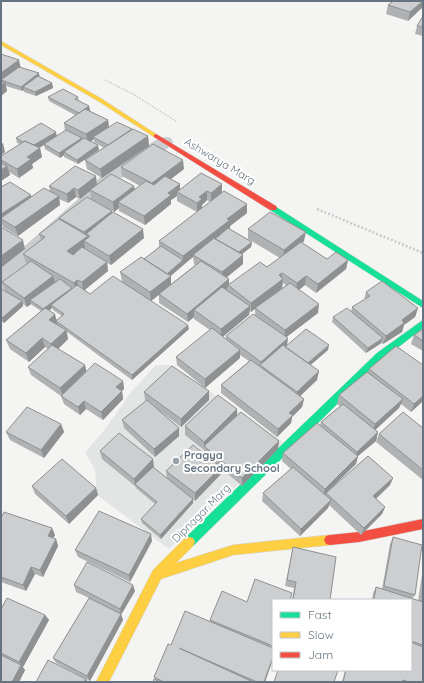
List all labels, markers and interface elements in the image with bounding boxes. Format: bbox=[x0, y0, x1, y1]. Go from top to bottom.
street label: Ashwarya Marg bbox=[182, 134, 258, 188]
place label: Pragya Secondary School bbox=[184, 448, 280, 475]
marker: Pragya Secondary School bbox=[171, 456, 181, 466]
street label: Dipnagar Marg bbox=[169, 481, 233, 545]
legend bbox=[272, 599, 412, 671]
text: Fast bbox=[308, 607, 332, 622]
text: Slow bbox=[308, 627, 334, 642]
text: Jam bbox=[308, 647, 333, 662]

